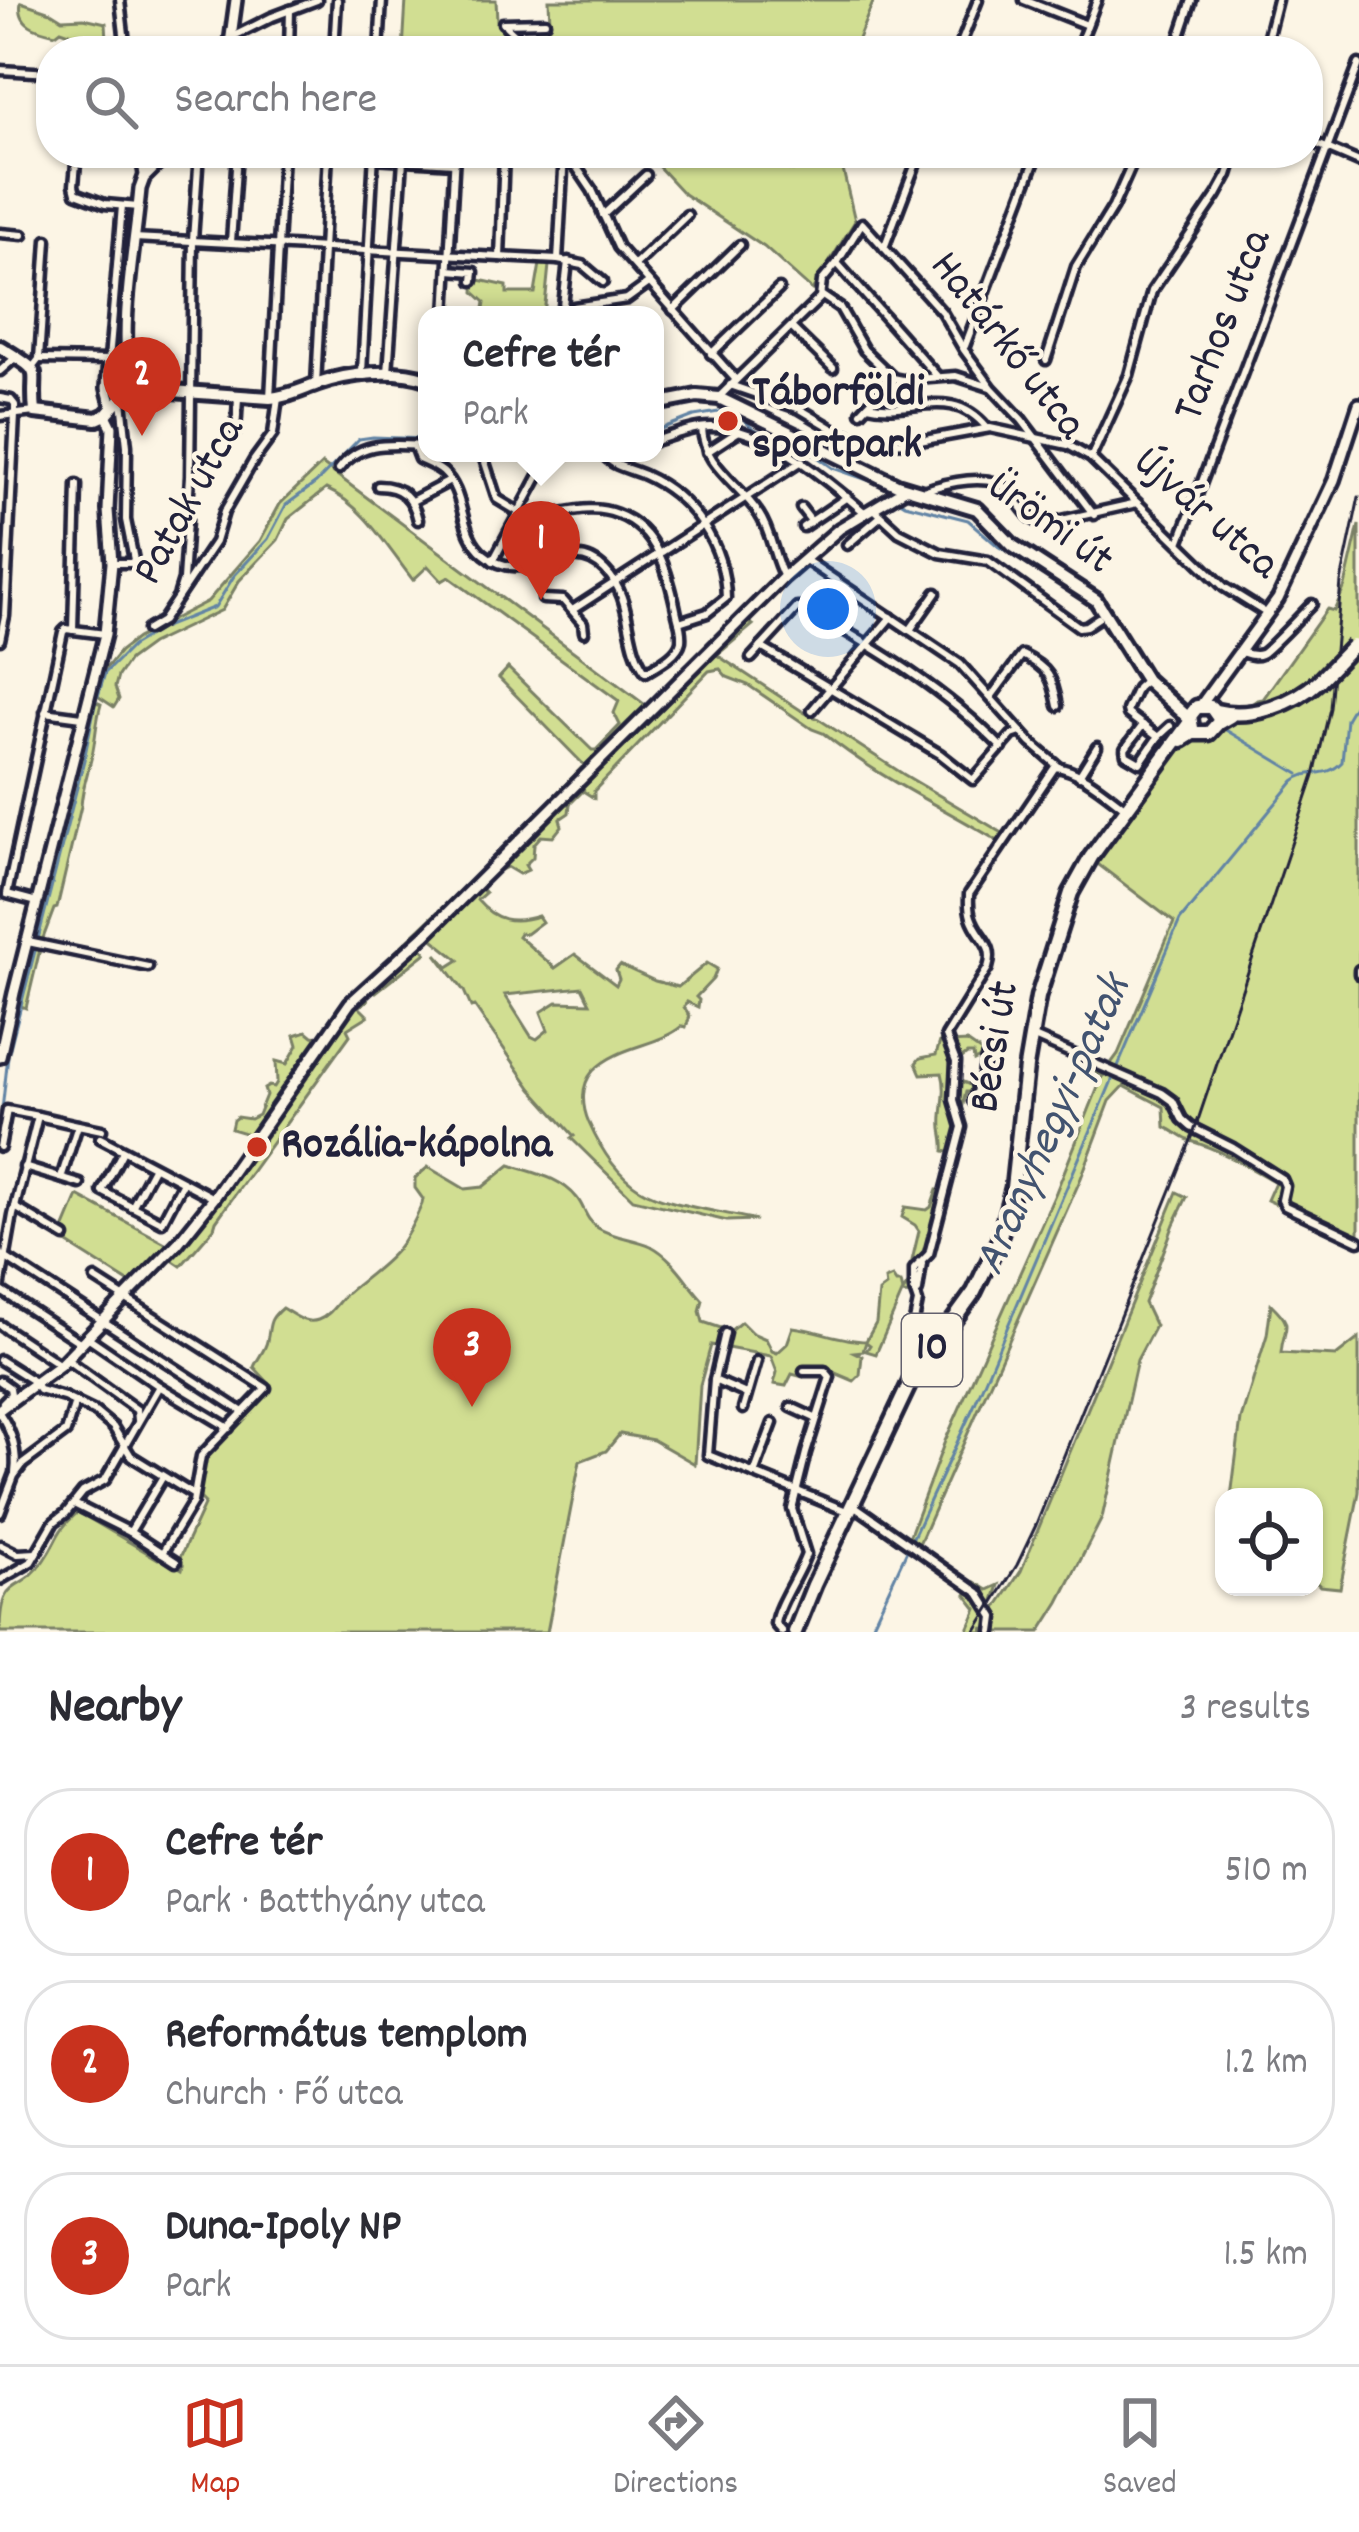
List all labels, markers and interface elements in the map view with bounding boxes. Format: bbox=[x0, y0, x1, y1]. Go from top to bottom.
search box bbox=[36, 36, 1323, 168]
icon: search bbox=[78, 69, 144, 135]
text: Search here bbox=[174, 70, 377, 134]
street label: Tarhos utca bbox=[1159, 220, 1291, 431]
street label: Határkő utca bbox=[912, 239, 1101, 456]
popup bbox=[418, 306, 664, 462]
text: Cefre tér bbox=[462, 325, 620, 389]
pin: 2 bbox=[103, 337, 181, 436]
place label: Táborföldi sportpark bbox=[752, 363, 925, 479]
text: Park bbox=[462, 389, 529, 444]
street label: Patak utca bbox=[119, 406, 264, 598]
marker: Táborföldi sportpark bbox=[715, 408, 741, 434]
street label: Újvár utca bbox=[1118, 433, 1293, 597]
street label: Ürömi út bbox=[973, 457, 1125, 593]
pin: 1 bbox=[502, 501, 580, 600]
your location bbox=[798, 579, 858, 639]
water label: Aranyhegyi-patak bbox=[958, 961, 1154, 1287]
street label: Bécsi út bbox=[955, 977, 1039, 1117]
place label: Rozália-kápolna bbox=[281, 1115, 554, 1179]
marker: Rozália-kápolna bbox=[244, 1134, 270, 1160]
pin: 3 bbox=[433, 1308, 511, 1407]
road number: 10 bbox=[902, 1314, 962, 1386]
map controls bbox=[1215, 1488, 1323, 1596]
button: locate bbox=[1215, 1488, 1323, 1596]
text: Nearby bbox=[48, 1674, 181, 1746]
text: 3 results bbox=[1180, 1683, 1311, 1738]
text: Cefre tér bbox=[165, 1813, 322, 1877]
text: 1 bbox=[86, 1845, 94, 1900]
text: 510 m bbox=[1224, 1845, 1308, 1900]
text: Park · Batthyány utca bbox=[165, 1877, 485, 1932]
text: Református templom bbox=[165, 2005, 528, 2069]
text: 2 bbox=[81, 2037, 99, 2092]
text: 1.2 km bbox=[1224, 2037, 1308, 2092]
text: Church · Fő utca bbox=[165, 2069, 403, 2124]
text: Duna-Ipoly NP bbox=[165, 2197, 402, 2261]
text: 3 bbox=[81, 2229, 99, 2284]
text: 1.5 km bbox=[1223, 2229, 1308, 2284]
text: Park bbox=[165, 2261, 231, 2316]
tab: Map bbox=[182, 2390, 248, 2509]
tab: Directions bbox=[613, 2390, 738, 2509]
tab: Saved bbox=[1103, 2390, 1177, 2509]

